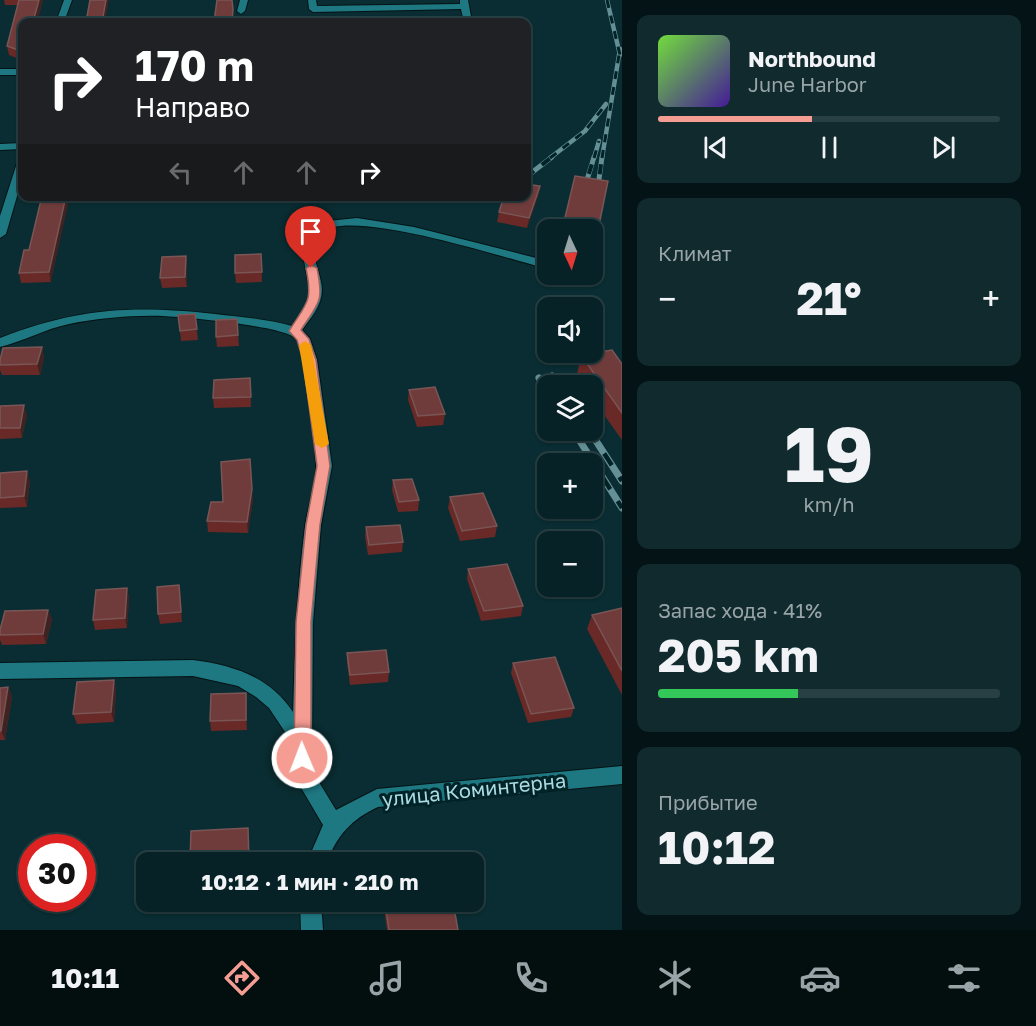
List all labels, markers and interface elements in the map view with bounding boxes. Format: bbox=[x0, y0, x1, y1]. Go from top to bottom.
text: 170 m bbox=[135, 40, 254, 90]
icon: right bbox=[36, 42, 114, 120]
text: Northbound bbox=[748, 45, 876, 72]
text: June Harbor bbox=[748, 72, 867, 96]
text: Направо bbox=[135, 91, 250, 123]
icon: previous bbox=[699, 131, 732, 164]
icon: pause bbox=[813, 131, 846, 164]
icon: next bbox=[927, 131, 960, 164]
icon: left bbox=[164, 156, 197, 189]
icon: ahead bbox=[227, 156, 260, 189]
icon: ahead bbox=[290, 156, 323, 189]
icon: right bbox=[353, 156, 386, 189]
pin bbox=[285, 206, 336, 268]
icon: arrive bbox=[294, 215, 327, 248]
north arrow bbox=[537, 219, 603, 285]
map controls bbox=[537, 219, 603, 597]
text: Климат bbox=[658, 241, 732, 265]
text: 21° bbox=[796, 271, 862, 325]
text: − bbox=[658, 279, 676, 318]
text: + bbox=[982, 279, 1000, 318]
button: sound bbox=[537, 297, 603, 363]
button: layers bbox=[537, 375, 603, 441]
text: 19 bbox=[784, 406, 874, 499]
button: + bbox=[537, 453, 603, 519]
text: km/h bbox=[804, 492, 854, 516]
button: − bbox=[537, 531, 603, 597]
text: Запас хода · 41% bbox=[658, 598, 822, 622]
text: 205 km bbox=[658, 628, 819, 682]
position arrow bbox=[270, 726, 334, 790]
street label: улица Коминтерна bbox=[381, 767, 567, 811]
text: Прибытие bbox=[658, 790, 758, 814]
text: 10:12 bbox=[658, 820, 775, 874]
speed limit sign: 30 bbox=[18, 834, 96, 912]
text: 10:12 · 1 мин · 210 m bbox=[202, 868, 418, 895]
icon: directions bbox=[221, 957, 263, 999]
icon: music bbox=[366, 957, 408, 999]
icon: phone bbox=[510, 957, 552, 999]
icon: climate bbox=[654, 957, 696, 999]
icon: car bbox=[799, 957, 841, 999]
icon: filters bbox=[943, 957, 985, 999]
text: 10:11 bbox=[51, 962, 119, 994]

